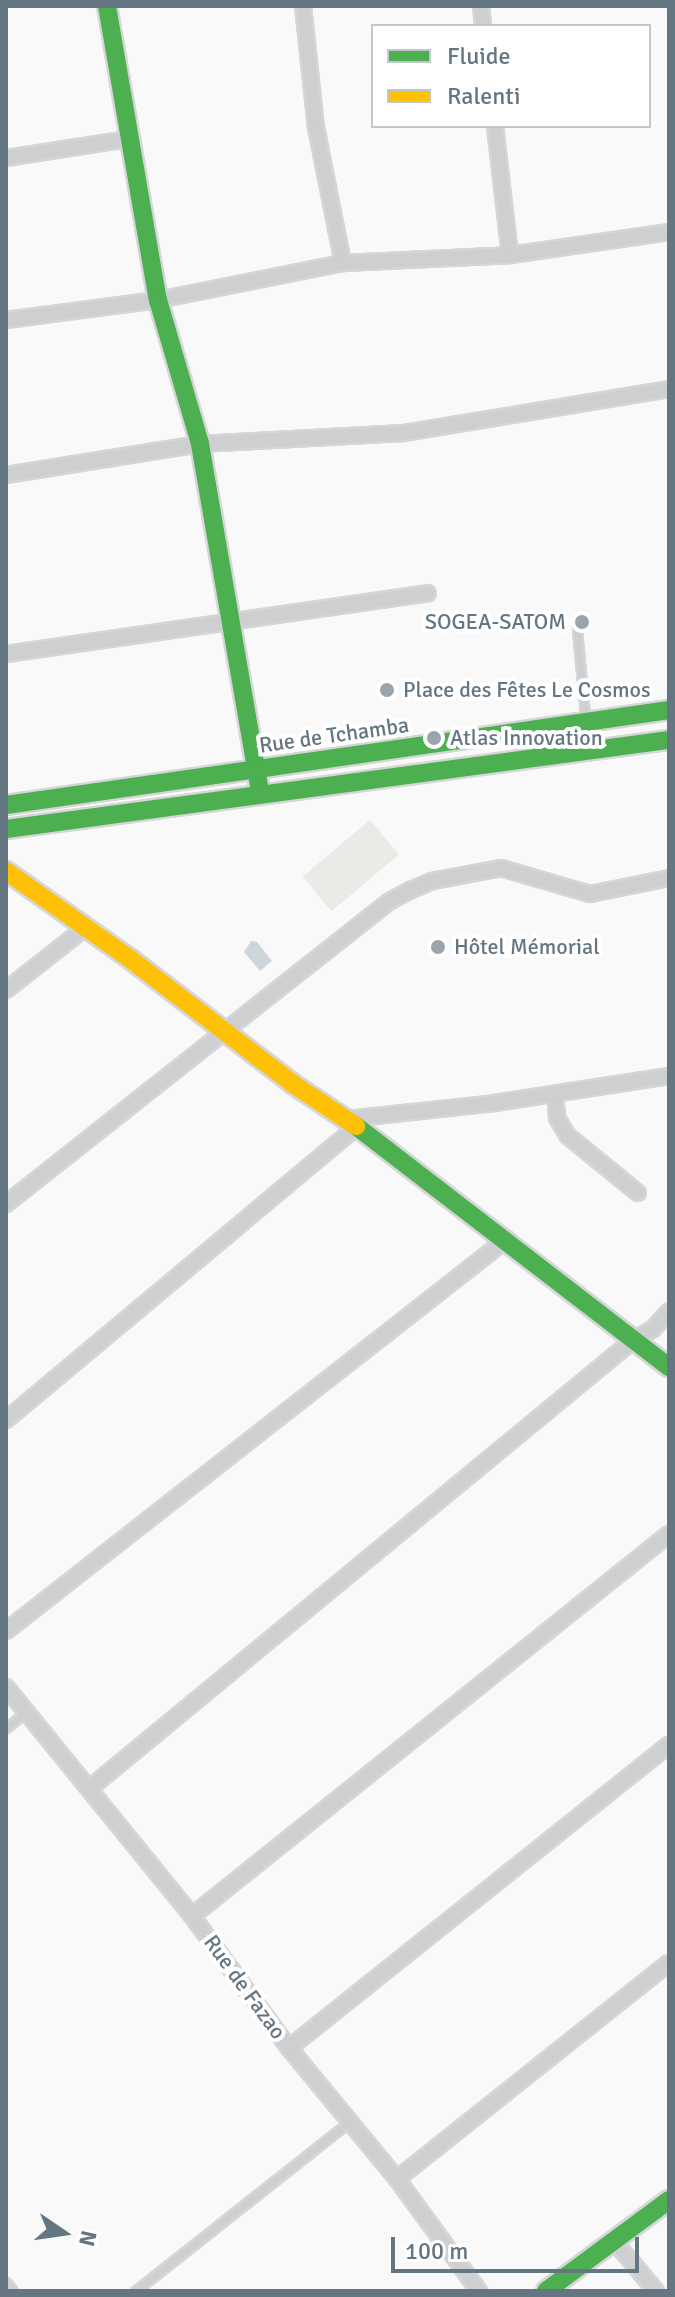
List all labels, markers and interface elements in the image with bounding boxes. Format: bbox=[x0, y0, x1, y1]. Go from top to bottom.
legend bbox=[371, 24, 651, 128]
text: Fluide bbox=[447, 41, 511, 71]
text: Ralenti bbox=[447, 81, 520, 111]
place label: SOGEA-SATOM bbox=[425, 609, 566, 635]
marker: SOGEA-SATOM bbox=[573, 613, 591, 631]
place label: Place des Fêtes Le Cosmos bbox=[403, 677, 651, 703]
marker: Place des Fêtes Le Cosmos bbox=[378, 681, 396, 699]
street label: Rue de Tchamba bbox=[257, 711, 411, 759]
place label: Atlas Innovation bbox=[450, 725, 603, 751]
marker: Atlas Innovation bbox=[425, 729, 443, 747]
place label: Hôtel Mémorial bbox=[454, 934, 600, 960]
marker: Hôtel Mémorial bbox=[429, 938, 447, 956]
street label: Rue de Fazao bbox=[198, 1930, 292, 2044]
north arrow bbox=[24, 2193, 104, 2273]
scale bar bbox=[395, 2221, 643, 2271]
text: N bbox=[73, 2228, 103, 2249]
text: 100 m bbox=[405, 2236, 468, 2266]

